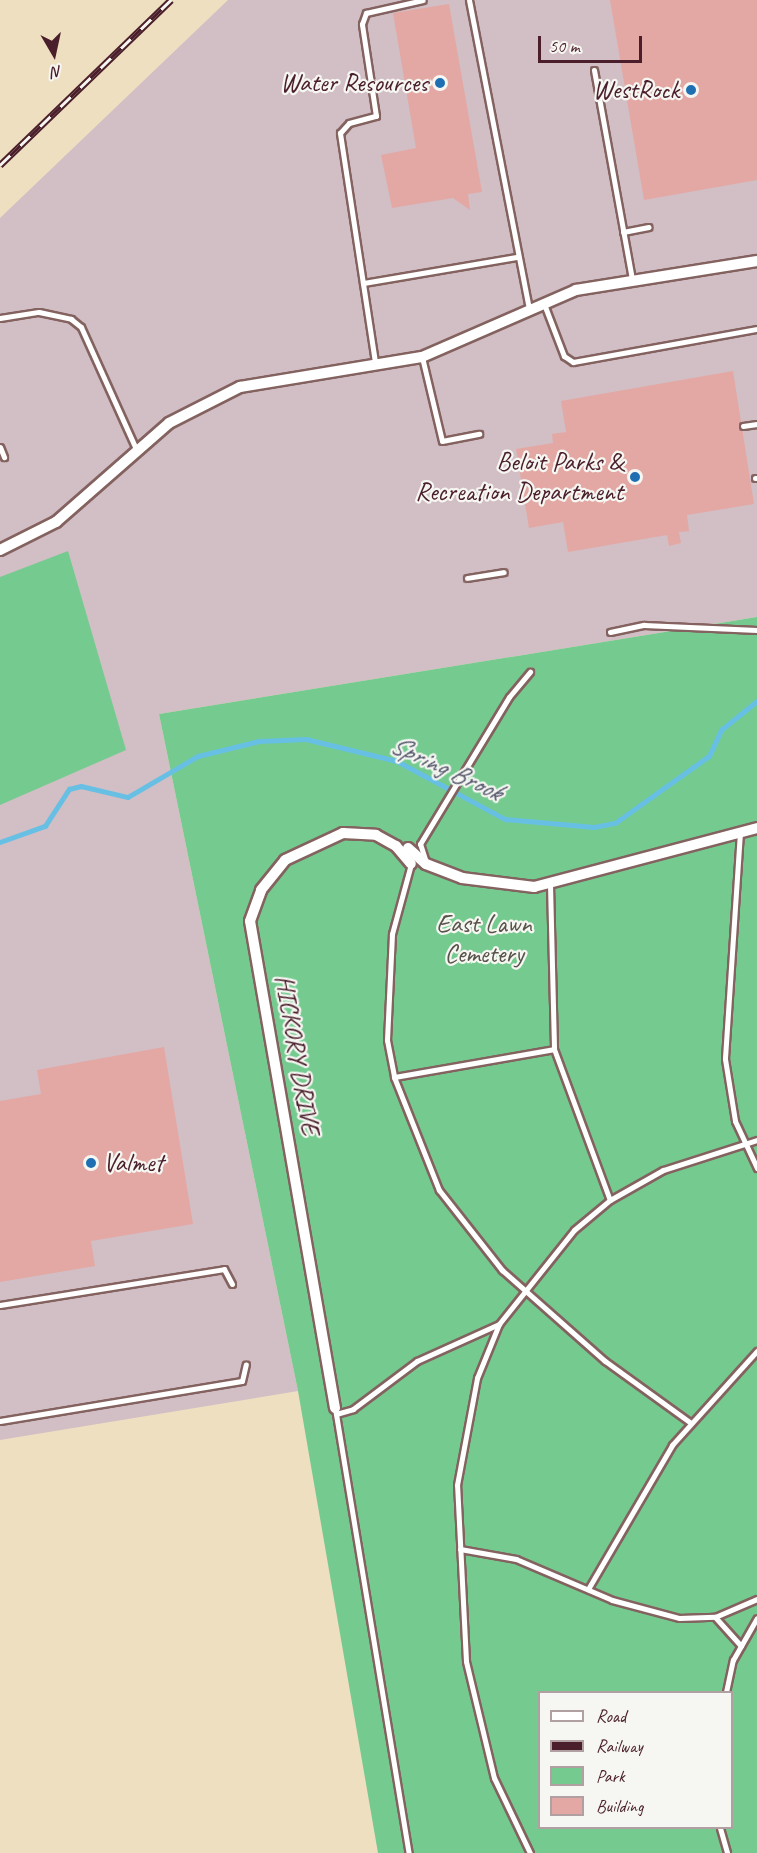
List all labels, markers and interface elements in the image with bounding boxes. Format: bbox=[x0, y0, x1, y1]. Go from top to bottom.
north arrow bbox=[24, 24, 84, 84]
scale bar bbox=[541, 24, 644, 62]
text: 50 m bbox=[549, 35, 580, 57]
text: N bbox=[50, 61, 63, 82]
place label: Water Resources bbox=[279, 67, 428, 99]
place label: WestRock bbox=[593, 74, 679, 106]
marker: Water Resources bbox=[433, 76, 447, 90]
marker: WestRock bbox=[684, 83, 698, 97]
place label: Beloit Parks & Recreation Department bbox=[417, 446, 623, 508]
marker: Beloit Parks & Recreation Department bbox=[628, 470, 642, 484]
water label: Spring Brook bbox=[385, 728, 507, 808]
park label: East Lawn Cemetery bbox=[436, 908, 532, 970]
street label: HICKORY DRIVE bbox=[268, 973, 326, 1137]
place label: Valmet bbox=[103, 1147, 163, 1179]
marker: Valmet bbox=[84, 1156, 98, 1170]
legend bbox=[538, 1691, 733, 1829]
text: Road bbox=[596, 1705, 626, 1727]
text: Railway bbox=[596, 1735, 643, 1757]
text: Park bbox=[596, 1765, 625, 1787]
text: Building bbox=[596, 1795, 643, 1817]

